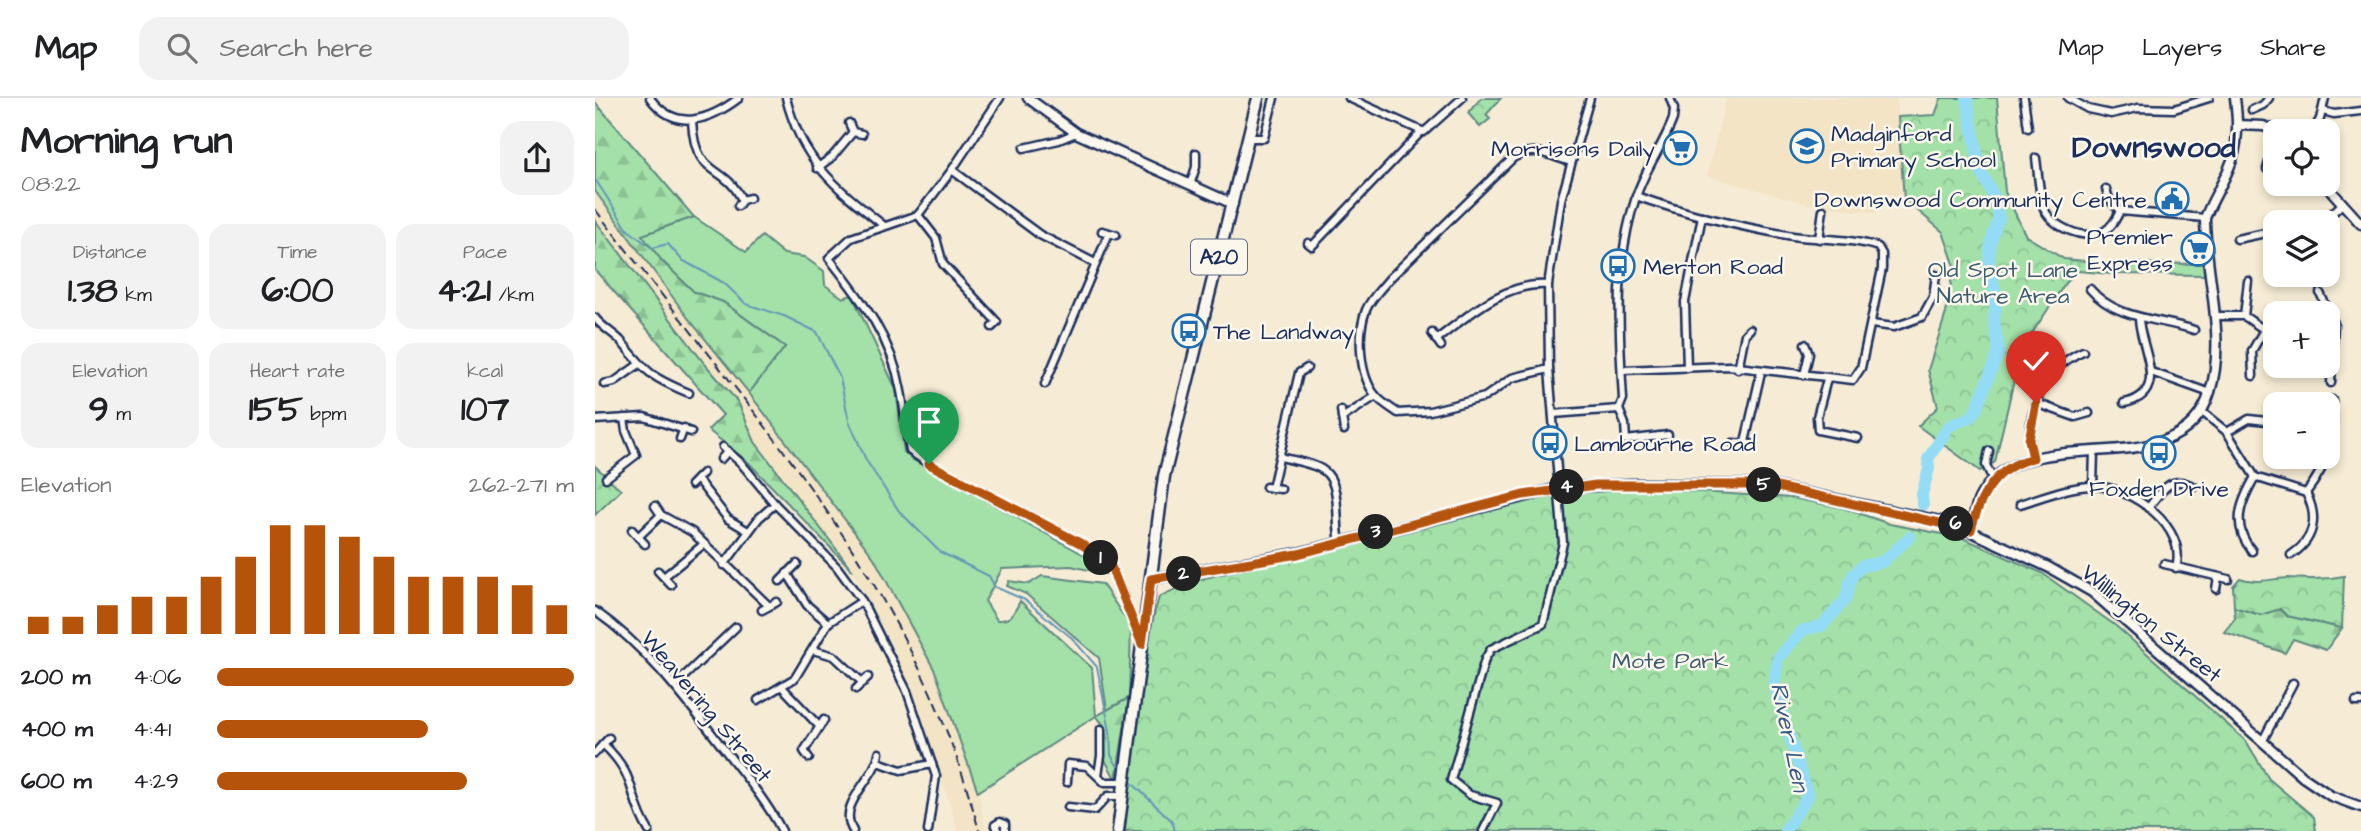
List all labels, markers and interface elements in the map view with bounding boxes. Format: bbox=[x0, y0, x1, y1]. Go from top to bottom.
search box bbox=[139, 17, 629, 80]
text: Map bbox=[35, 25, 97, 71]
icon: search bbox=[163, 29, 201, 67]
text: Search here bbox=[219, 30, 373, 66]
text: Map bbox=[2059, 31, 2104, 65]
text: Layers bbox=[2142, 31, 2222, 65]
text: Share bbox=[2260, 31, 2326, 65]
text: Morning run bbox=[21, 116, 233, 168]
place label: Madginford Primary School bbox=[1831, 118, 1996, 177]
map controls bbox=[2263, 119, 2340, 469]
button: locate bbox=[2263, 119, 2340, 196]
button: share bbox=[500, 121, 574, 195]
school or university icon: Madginford Primary School bbox=[1788, 127, 1826, 165]
district label: Downswood bbox=[2072, 127, 2237, 169]
supermarket icon: Morrisons Daily bbox=[1661, 129, 1699, 167]
place label: Morrisons Daily bbox=[1491, 133, 1655, 166]
text: 08:22 bbox=[21, 168, 81, 200]
public building icon: Downswood Community Centre bbox=[2153, 180, 2191, 218]
place label: Downswood Community Centre bbox=[1815, 184, 2147, 217]
button: layers bbox=[2263, 210, 2340, 287]
place label: Premier Express bbox=[2087, 221, 2173, 279]
supermarket icon: Premier Express bbox=[2179, 230, 2217, 268]
text: Distance bbox=[73, 239, 147, 266]
text: Time bbox=[278, 239, 317, 266]
text: Pace bbox=[463, 239, 507, 266]
road number: A20 bbox=[1191, 240, 1247, 274]
bus stop icon: Merton Road bbox=[1599, 247, 1637, 285]
place label: Merton Road bbox=[1643, 251, 1783, 283]
park label: Old Spot Lane Nature Area bbox=[1928, 254, 2078, 312]
text: 1.38 bbox=[68, 266, 118, 315]
text: 6:00 bbox=[262, 266, 333, 315]
text: 4:21 bbox=[437, 266, 491, 315]
text: km bbox=[118, 282, 152, 309]
text: /km bbox=[491, 282, 534, 309]
button: + bbox=[2263, 301, 2340, 378]
bus stop icon: The Landway bbox=[1170, 312, 1208, 350]
place label: The Landway bbox=[1213, 316, 1355, 349]
pin bbox=[2006, 331, 2066, 403]
icon: check bbox=[2017, 342, 2055, 380]
text: Elevation bbox=[72, 358, 147, 385]
text: Heart rate bbox=[250, 358, 345, 385]
text: kcal bbox=[467, 358, 503, 385]
text: 9 bbox=[89, 385, 109, 434]
text: 155 bbox=[249, 385, 303, 434]
text: 107 bbox=[461, 385, 509, 434]
pin bbox=[899, 392, 959, 464]
button: − bbox=[2263, 392, 2340, 469]
text: m bbox=[109, 401, 131, 428]
text: bpm bbox=[303, 401, 346, 428]
icon: arrive bbox=[910, 403, 948, 441]
bus stop icon: Lambourne Road bbox=[1531, 424, 1569, 462]
place label: Lambourne Road bbox=[1574, 428, 1756, 460]
bus stop icon: Foxden Drive bbox=[2140, 434, 2178, 472]
pin: 5 bbox=[1747, 468, 1781, 502]
text: Elevation bbox=[21, 469, 112, 501]
text: 262–271 m bbox=[469, 469, 574, 501]
pin: 4 bbox=[1549, 470, 1585, 504]
text: 5 bbox=[1757, 471, 1770, 498]
text: 4 bbox=[1560, 473, 1573, 500]
place label: Foxden Drive bbox=[2089, 473, 2229, 505]
pin: 6 bbox=[1939, 506, 1973, 542]
text: 6 bbox=[1950, 510, 1961, 537]
pin: 3 bbox=[1359, 514, 1393, 550]
text: 3 bbox=[1371, 518, 1380, 545]
pin: 1 bbox=[1084, 540, 1119, 575]
text: 1 bbox=[1099, 544, 1102, 571]
pin: 2 bbox=[1167, 556, 1201, 592]
street label: Willington Street bbox=[2073, 557, 2229, 692]
text: 2 bbox=[1178, 560, 1189, 587]
street label: Weavering Street bbox=[632, 624, 780, 791]
park label: Mote Park bbox=[1612, 645, 1728, 677]
text: 200 m bbox=[21, 661, 90, 693]
text: 4:06 bbox=[133, 661, 181, 693]
water label: River Len bbox=[1761, 680, 1818, 797]
text: 400 m bbox=[21, 713, 93, 745]
text: 4:41 bbox=[133, 713, 171, 745]
text: 600 m bbox=[21, 765, 92, 797]
text: 4:29 bbox=[133, 765, 179, 797]

